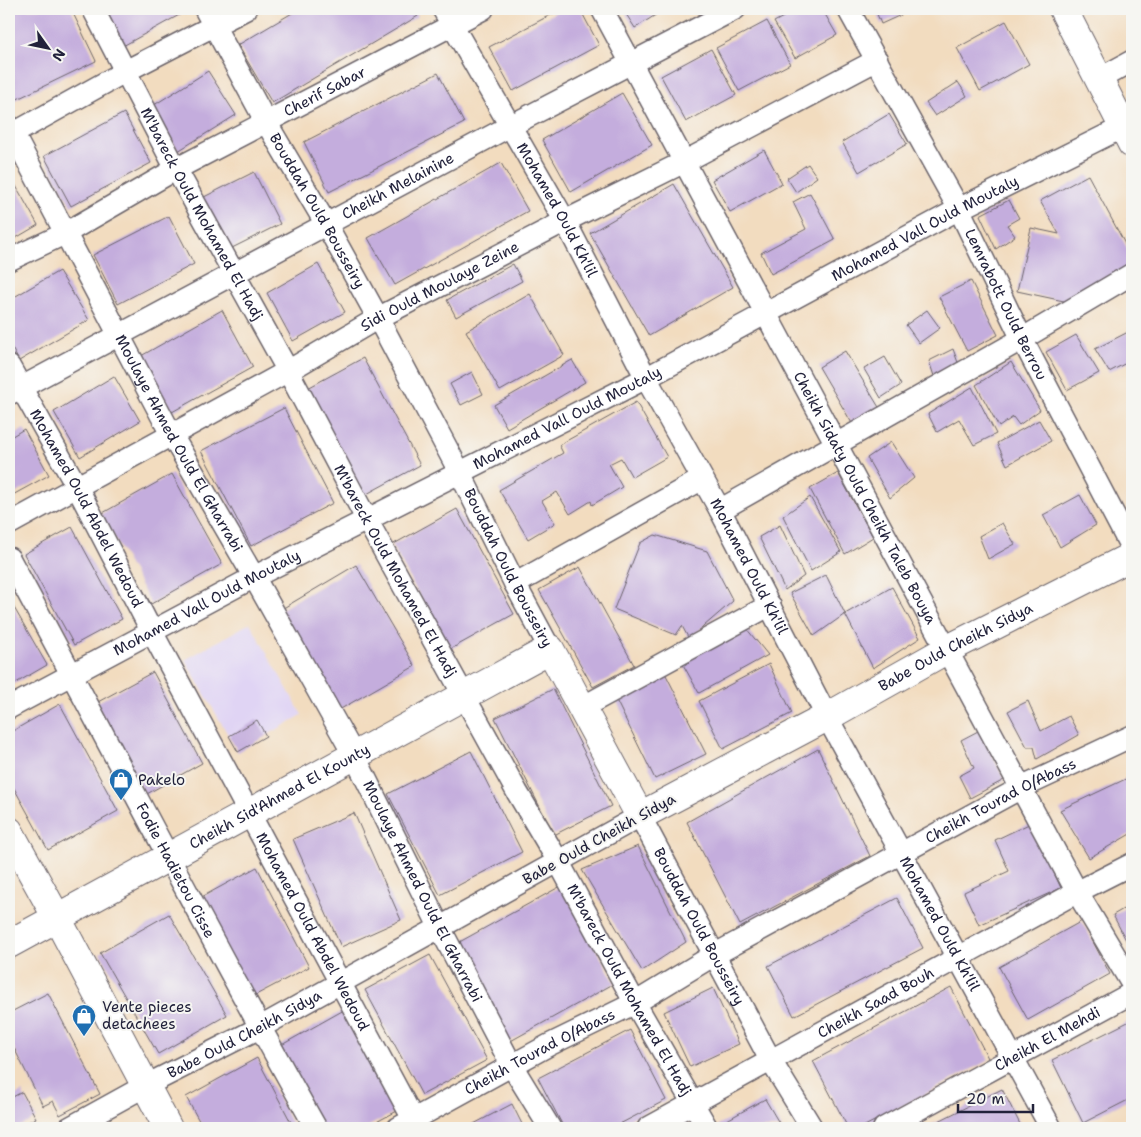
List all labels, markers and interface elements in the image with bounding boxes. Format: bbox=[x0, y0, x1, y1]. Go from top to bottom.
north arrow bbox=[22, 22, 72, 72]
text: N bbox=[48, 46, 69, 65]
street label: Cherif Sabar bbox=[280, 62, 369, 121]
street label: M'bareck Ould Mohamed El Hadj bbox=[136, 104, 268, 324]
street label: Bouddah Ould Bousseiry bbox=[265, 129, 370, 292]
street label: Mohamed Ould Kh'lil bbox=[512, 139, 602, 281]
street label: Cheikh Melainine bbox=[338, 148, 457, 224]
street label: Mohamed Vall Ould Moutaly bbox=[828, 171, 1022, 286]
street label: Lemrabott Ould Berrou bbox=[960, 225, 1052, 384]
street label: Sidi Ould Moulaye Zeine bbox=[357, 237, 522, 336]
street label: Moulaye Ahmed Ould El Gharrabi bbox=[110, 331, 247, 556]
street label: Mohamed Vall Ould Moutaly bbox=[470, 362, 665, 474]
street label: Cheikh Sidaty Ould Cheikh Taleb Bouya bbox=[789, 368, 941, 628]
street label: Mohamed Ould Abdel Wedoud bbox=[25, 405, 148, 611]
street label: M'bareck Ould Mohamed El Hadj bbox=[329, 461, 462, 681]
street label: Bouddah Ould Bousseiry bbox=[459, 485, 557, 651]
street label: Mohamed Ould Kh'lil bbox=[705, 495, 793, 638]
street label: Mohamed Vall Ould Moutaly bbox=[110, 545, 304, 660]
street label: Babe Ould Cheikh Sidya bbox=[875, 598, 1037, 696]
street label: Cheikh Sid'Ahmed El Kounty bbox=[186, 739, 373, 854]
street label: Cheikh Tourad O/Abass bbox=[922, 754, 1079, 848]
shop icon: Pakelo bbox=[108, 767, 134, 801]
place label: Pakelo bbox=[138, 770, 185, 790]
street label: Moulaye Ahmed Ould El Gharrabi bbox=[358, 777, 487, 1006]
street label: Babe Ould Cheikh Sidya bbox=[519, 788, 680, 889]
street label: Fodie Hadietou Cisse bbox=[131, 799, 220, 941]
street label: Mohamed Ould Abdel Wedoud bbox=[251, 829, 374, 1035]
street label: Bouddah Ould Bousseiry bbox=[649, 844, 749, 1009]
street label: Mohamed Ould Kh'lil bbox=[895, 853, 985, 995]
street label: M'bareck Ould Mohamed El Hadj bbox=[562, 880, 696, 1099]
street label: Cheikh Saad Bouh bbox=[814, 962, 938, 1043]
street label: Babe Ould Cheikh Sidya bbox=[164, 985, 326, 1083]
place label: Vente pieces detachees bbox=[102, 997, 192, 1034]
street label: Cheikh El Mehdi bbox=[991, 1002, 1104, 1076]
shop icon: Vente pieces detachees bbox=[71, 1003, 97, 1037]
street label: Cheikh Tourad O/Abass bbox=[461, 1004, 618, 1100]
scale bar bbox=[958, 1082, 1034, 1114]
text: 20 m bbox=[966, 1089, 1005, 1109]

